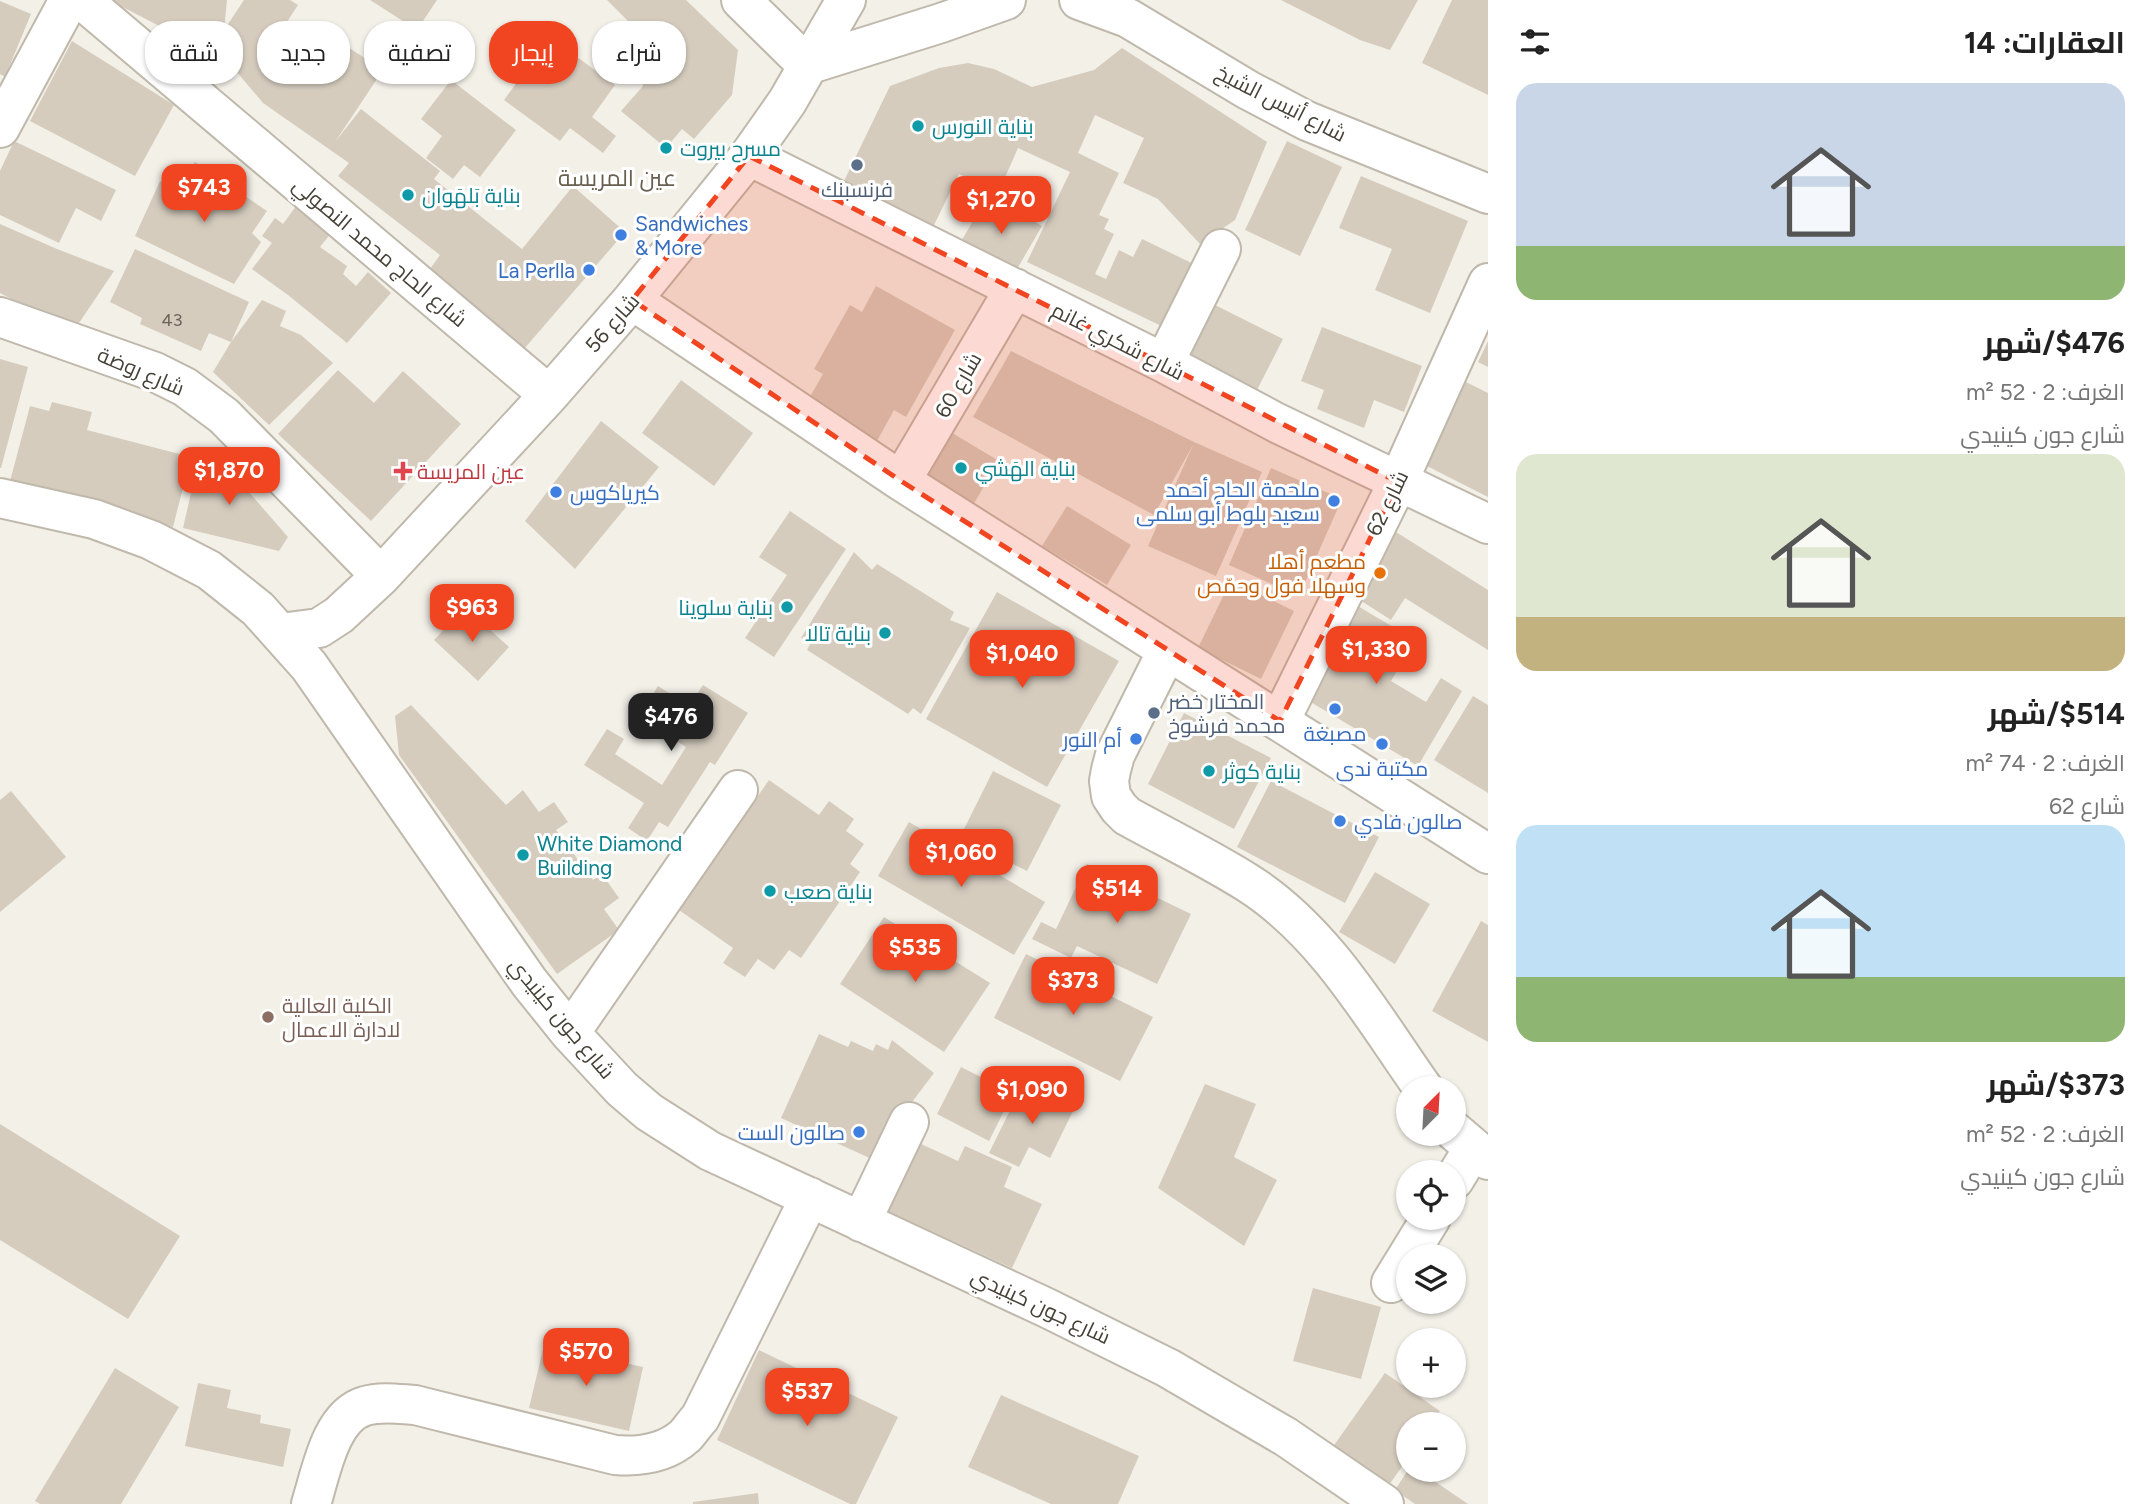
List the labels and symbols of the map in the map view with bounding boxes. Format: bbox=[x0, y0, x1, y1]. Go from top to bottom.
street label: شارع أنيس الشيخ bbox=[1210, 59, 1351, 148]
place label: بناية النورس bbox=[932, 114, 1034, 140]
marker: بناية النورس bbox=[910, 118, 926, 134]
place label: مسرح بيروت bbox=[680, 136, 781, 163]
marker: مسرح بيروت bbox=[658, 140, 674, 156]
marker: فرنسبنك bbox=[849, 157, 865, 173]
pin: $743 bbox=[163, 164, 245, 224]
district label: عين المريسة bbox=[558, 164, 676, 192]
street label: شارع الحاج محمد النصولي bbox=[285, 172, 472, 335]
pin: $1,270 bbox=[944, 176, 1058, 236]
place label: فرنسبنك bbox=[821, 177, 893, 202]
place label: بناية بَلهَوان bbox=[422, 183, 521, 209]
marker: بناية بَلهَوان bbox=[400, 187, 416, 203]
place label: Sandwiches & More bbox=[635, 211, 748, 260]
marker: Sandwiches & More bbox=[613, 227, 629, 243]
place label: La Perlla bbox=[498, 258, 575, 283]
marker: La Perlla bbox=[581, 262, 597, 278]
street label: شارع 56 bbox=[580, 288, 646, 359]
street label: شارع شكري غانم bbox=[1046, 297, 1188, 389]
house number: 43 bbox=[162, 309, 182, 331]
street label: شارع روضة bbox=[93, 341, 188, 402]
street label: شارع 60 bbox=[929, 348, 988, 423]
pin: $1,870 bbox=[172, 448, 286, 507]
place label: بناية الهَشي bbox=[975, 456, 1076, 484]
place label: عين المريسة bbox=[417, 459, 525, 485]
marker: بناية الهَشي bbox=[953, 460, 969, 476]
marker: عين المريسة bbox=[395, 463, 411, 479]
street label: شارع 62 bbox=[1361, 466, 1415, 541]
place label: ملحمة الحاج أحمد سعيد بلوط أبو سلمى bbox=[1136, 477, 1320, 527]
place label: كيرياكوس bbox=[570, 480, 660, 506]
marker: كيرياكوس bbox=[548, 484, 564, 500]
marker: ملحمة الحاج أحمد سعيد بلوط أبو سلمى bbox=[1326, 493, 1342, 509]
place label: مطعم أهلا وسهلا فول وحمّص bbox=[1197, 549, 1366, 599]
marker: مطعم أهلا وسهلا فول وحمّص bbox=[1372, 565, 1388, 581]
pin: $963 bbox=[431, 584, 513, 644]
place label: بناية سلوينا bbox=[678, 595, 773, 620]
marker: بناية سلوينا bbox=[779, 599, 795, 615]
place label: بناية تالا bbox=[805, 621, 871, 646]
marker: بناية تالا bbox=[877, 625, 893, 641]
pin: $1,330 bbox=[1319, 626, 1433, 686]
pin: $1,040 bbox=[965, 630, 1079, 690]
place label: المختار خضر محمد فرشوخ bbox=[1167, 689, 1285, 740]
pin: $476 bbox=[630, 694, 712, 753]
marker: مصبغة bbox=[1327, 701, 1343, 717]
marker: المختار خضر محمد فرشوخ bbox=[1146, 705, 1162, 721]
place label: مصبغة bbox=[1303, 721, 1367, 746]
place label: أم النور bbox=[1062, 727, 1122, 754]
marker: أم النور bbox=[1128, 731, 1144, 747]
marker: مكتبة ندى bbox=[1374, 736, 1390, 752]
place label: مكتبة ندى bbox=[1336, 756, 1428, 782]
place label: بناية كوثر bbox=[1222, 759, 1301, 784]
marker: بناية كوثر bbox=[1201, 763, 1217, 779]
place label: صالون فادي bbox=[1354, 809, 1462, 838]
marker: صالون فادي bbox=[1332, 813, 1348, 829]
pin: $1,060 bbox=[904, 830, 1018, 889]
place label: White Diamond Building bbox=[537, 831, 682, 880]
marker: White Diamond Building bbox=[515, 847, 531, 863]
pin: $514 bbox=[1076, 866, 1158, 925]
place label: بناية صعب bbox=[784, 879, 873, 904]
marker: بناية صعب bbox=[762, 883, 778, 899]
pin: $535 bbox=[874, 925, 956, 984]
street label: شارع جون كينيدي bbox=[501, 952, 620, 1086]
pin: $373 bbox=[1032, 958, 1114, 1017]
place label: الكلية العالية لادارة الاعمال bbox=[282, 993, 400, 1043]
marker: الكلية العالية لادارة الاعمال bbox=[260, 1009, 276, 1025]
pin: $1,090 bbox=[975, 1066, 1089, 1126]
north arrow bbox=[1396, 1076, 1466, 1146]
place label: صالون الست bbox=[738, 1120, 845, 1146]
marker: صالون الست bbox=[851, 1124, 867, 1140]
street label: شارع جون كينيدي bbox=[966, 1263, 1114, 1353]
pin: $570 bbox=[545, 1328, 627, 1388]
pin: $537 bbox=[766, 1368, 848, 1428]

